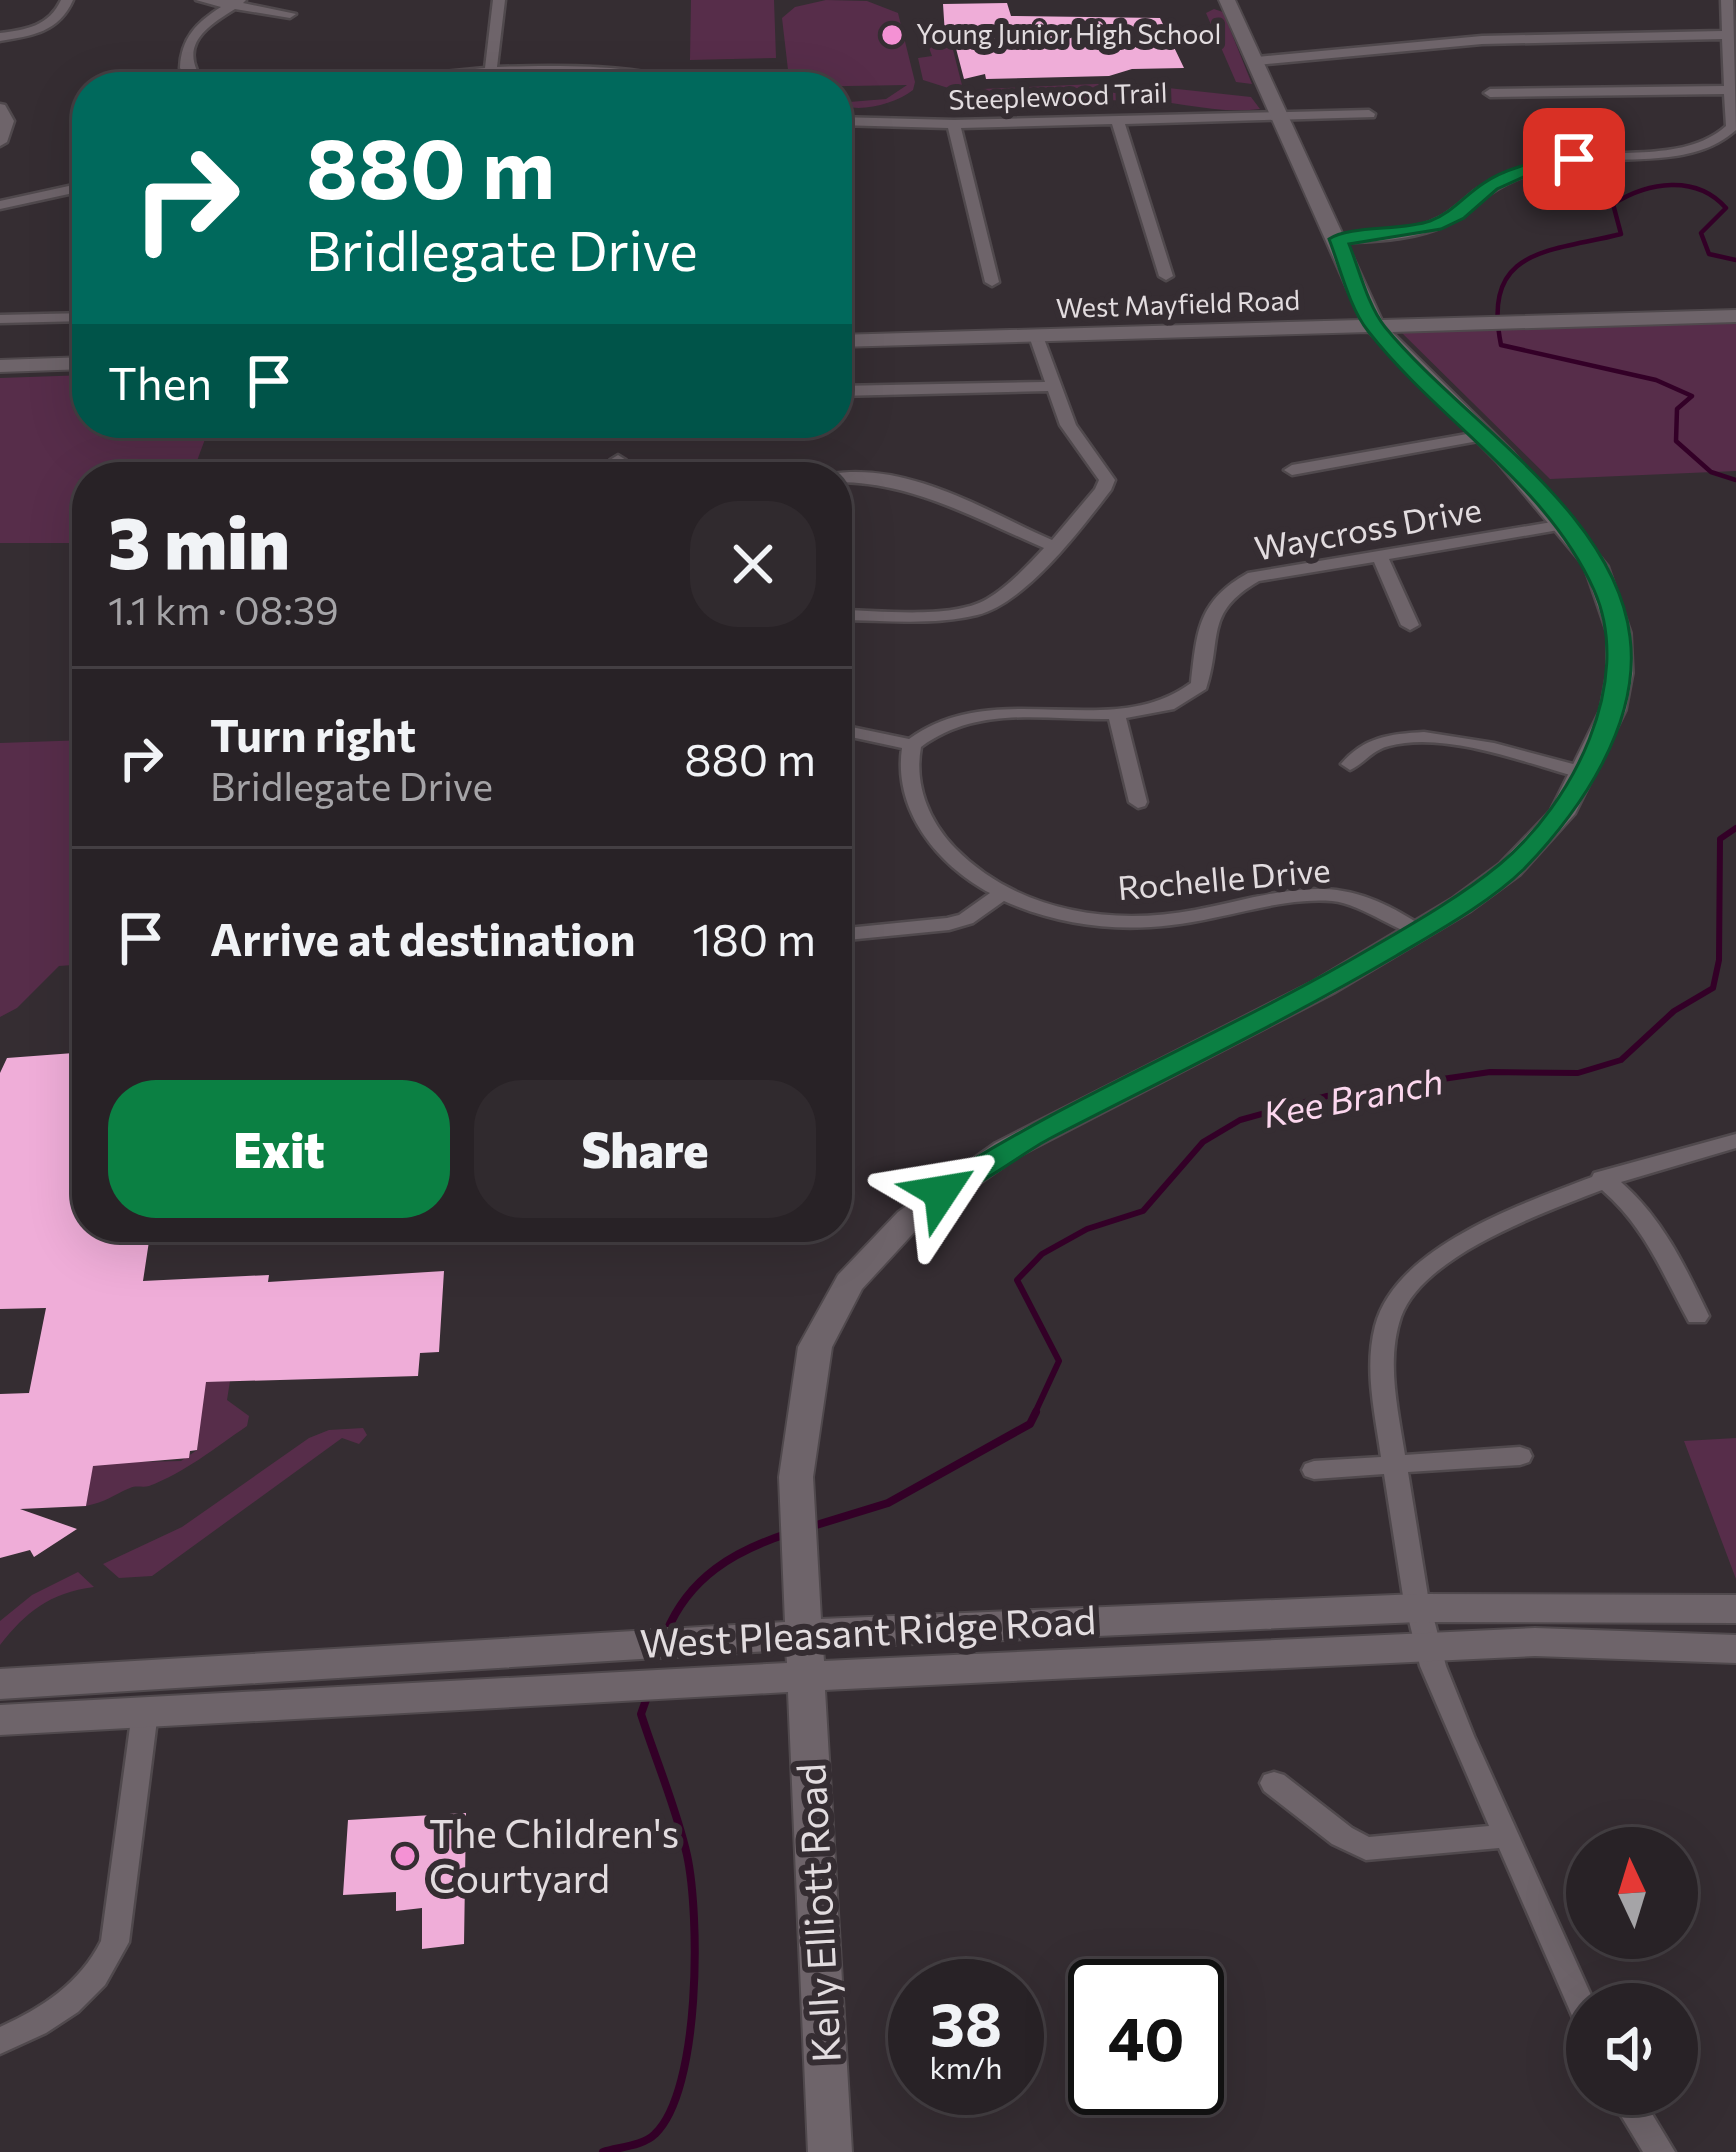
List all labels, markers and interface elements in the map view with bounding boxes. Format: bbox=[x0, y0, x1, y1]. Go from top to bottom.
place label: Young Junior High School bbox=[916, 17, 1221, 50]
marker: Young Junior High School bbox=[879, 22, 905, 48]
street label: Steeplewood Trail bbox=[948, 75, 1168, 116]
pin bbox=[1523, 108, 1625, 210]
text: 880 m bbox=[306, 114, 555, 216]
icon: right bbox=[108, 120, 264, 276]
icon: arrive bbox=[1541, 126, 1607, 192]
text: Bridlegate Drive bbox=[306, 216, 698, 282]
street label: West Mayfield Road bbox=[1055, 283, 1301, 324]
icon: arrive bbox=[236, 348, 302, 414]
text: Then bbox=[108, 354, 212, 409]
street label: Waycross Drive bbox=[1251, 487, 1484, 568]
text: 3 min bbox=[108, 496, 290, 584]
button: close bbox=[690, 501, 816, 627]
text: 1.1 km · 08:39 bbox=[108, 585, 339, 633]
text: Turn right bbox=[210, 706, 416, 761]
icon: right bbox=[108, 725, 174, 791]
text: 880 m bbox=[684, 730, 816, 785]
text: Bridlegate Drive bbox=[210, 761, 493, 809]
street label: Rochelle Drive bbox=[1116, 848, 1332, 907]
icon: arrive bbox=[108, 905, 174, 971]
text: Arrive at destination bbox=[210, 910, 636, 965]
text: 180 m bbox=[692, 910, 816, 965]
water label: Kee Branch bbox=[1259, 1057, 1446, 1135]
button: Exit bbox=[108, 1080, 450, 1218]
button: Share bbox=[474, 1080, 816, 1218]
position arrow bbox=[878, 1129, 1004, 1255]
street label: West Pleasant Ridge Road bbox=[639, 1594, 1097, 1666]
street label: Kelly Elliott Road bbox=[785, 1762, 849, 2064]
place label: The Children's Courtyard bbox=[429, 1808, 679, 1901]
north arrow bbox=[1566, 1827, 1698, 1959]
map controls bbox=[1566, 1827, 1698, 2115]
marker: The Children's Courtyard bbox=[392, 1843, 418, 1869]
speed limit sign: 40 bbox=[1068, 1959, 1224, 2115]
button: sound bbox=[1566, 1983, 1698, 2115]
text: 38 bbox=[930, 1985, 1002, 2058]
text: km/h bbox=[930, 2048, 1002, 2085]

